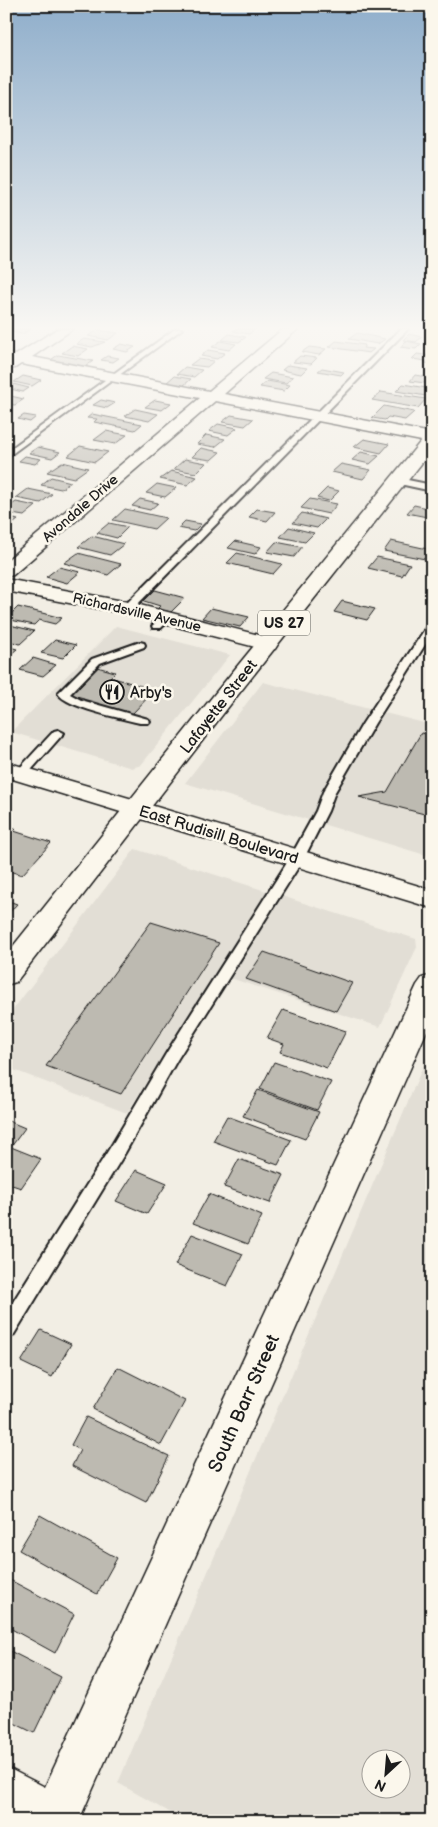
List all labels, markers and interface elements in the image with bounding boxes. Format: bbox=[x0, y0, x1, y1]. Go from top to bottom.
street label: Avondale Drive bbox=[39, 471, 122, 546]
street label: Richardsville Avenue bbox=[71, 589, 203, 636]
road number: US 27 bbox=[258, 610, 310, 636]
street label: Lafayette Street bbox=[177, 656, 262, 758]
restaurant icon: Arby's bbox=[99, 679, 125, 705]
place label: Arby's bbox=[130, 684, 172, 703]
street label: East Rudisill Boulevard bbox=[136, 802, 301, 869]
street label: South Barr Street bbox=[204, 1331, 285, 1476]
north arrow bbox=[360, 1750, 410, 1800]
text: N bbox=[372, 1775, 389, 1795]

